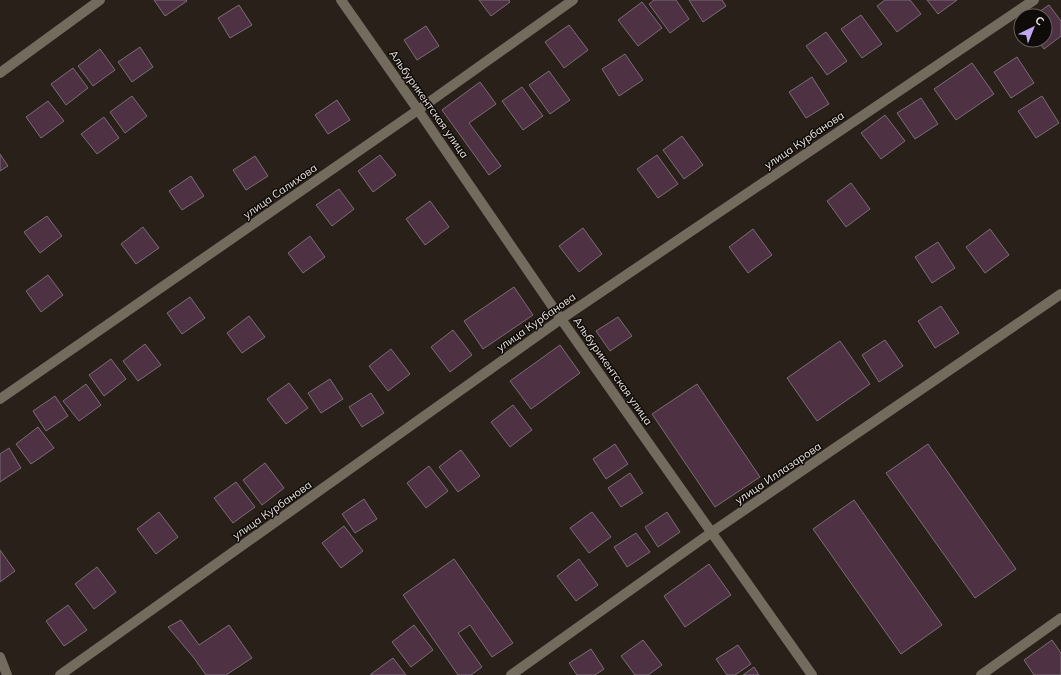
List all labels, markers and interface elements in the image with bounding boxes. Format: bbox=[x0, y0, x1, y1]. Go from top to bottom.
north arrow bbox=[1013, 8, 1053, 48]
text: С bbox=[1032, 13, 1048, 29]
street label: Альбурикентская улица bbox=[386, 47, 472, 161]
street label: улица Курбанова bbox=[761, 108, 847, 172]
street label: улица Салихова bbox=[240, 160, 320, 222]
street label: улица Курбанова bbox=[494, 289, 578, 355]
street label: Альбурикентская улица bbox=[570, 314, 656, 428]
street label: улица Иллазарова bbox=[732, 439, 824, 507]
street label: улица Курбанова bbox=[230, 477, 314, 543]

